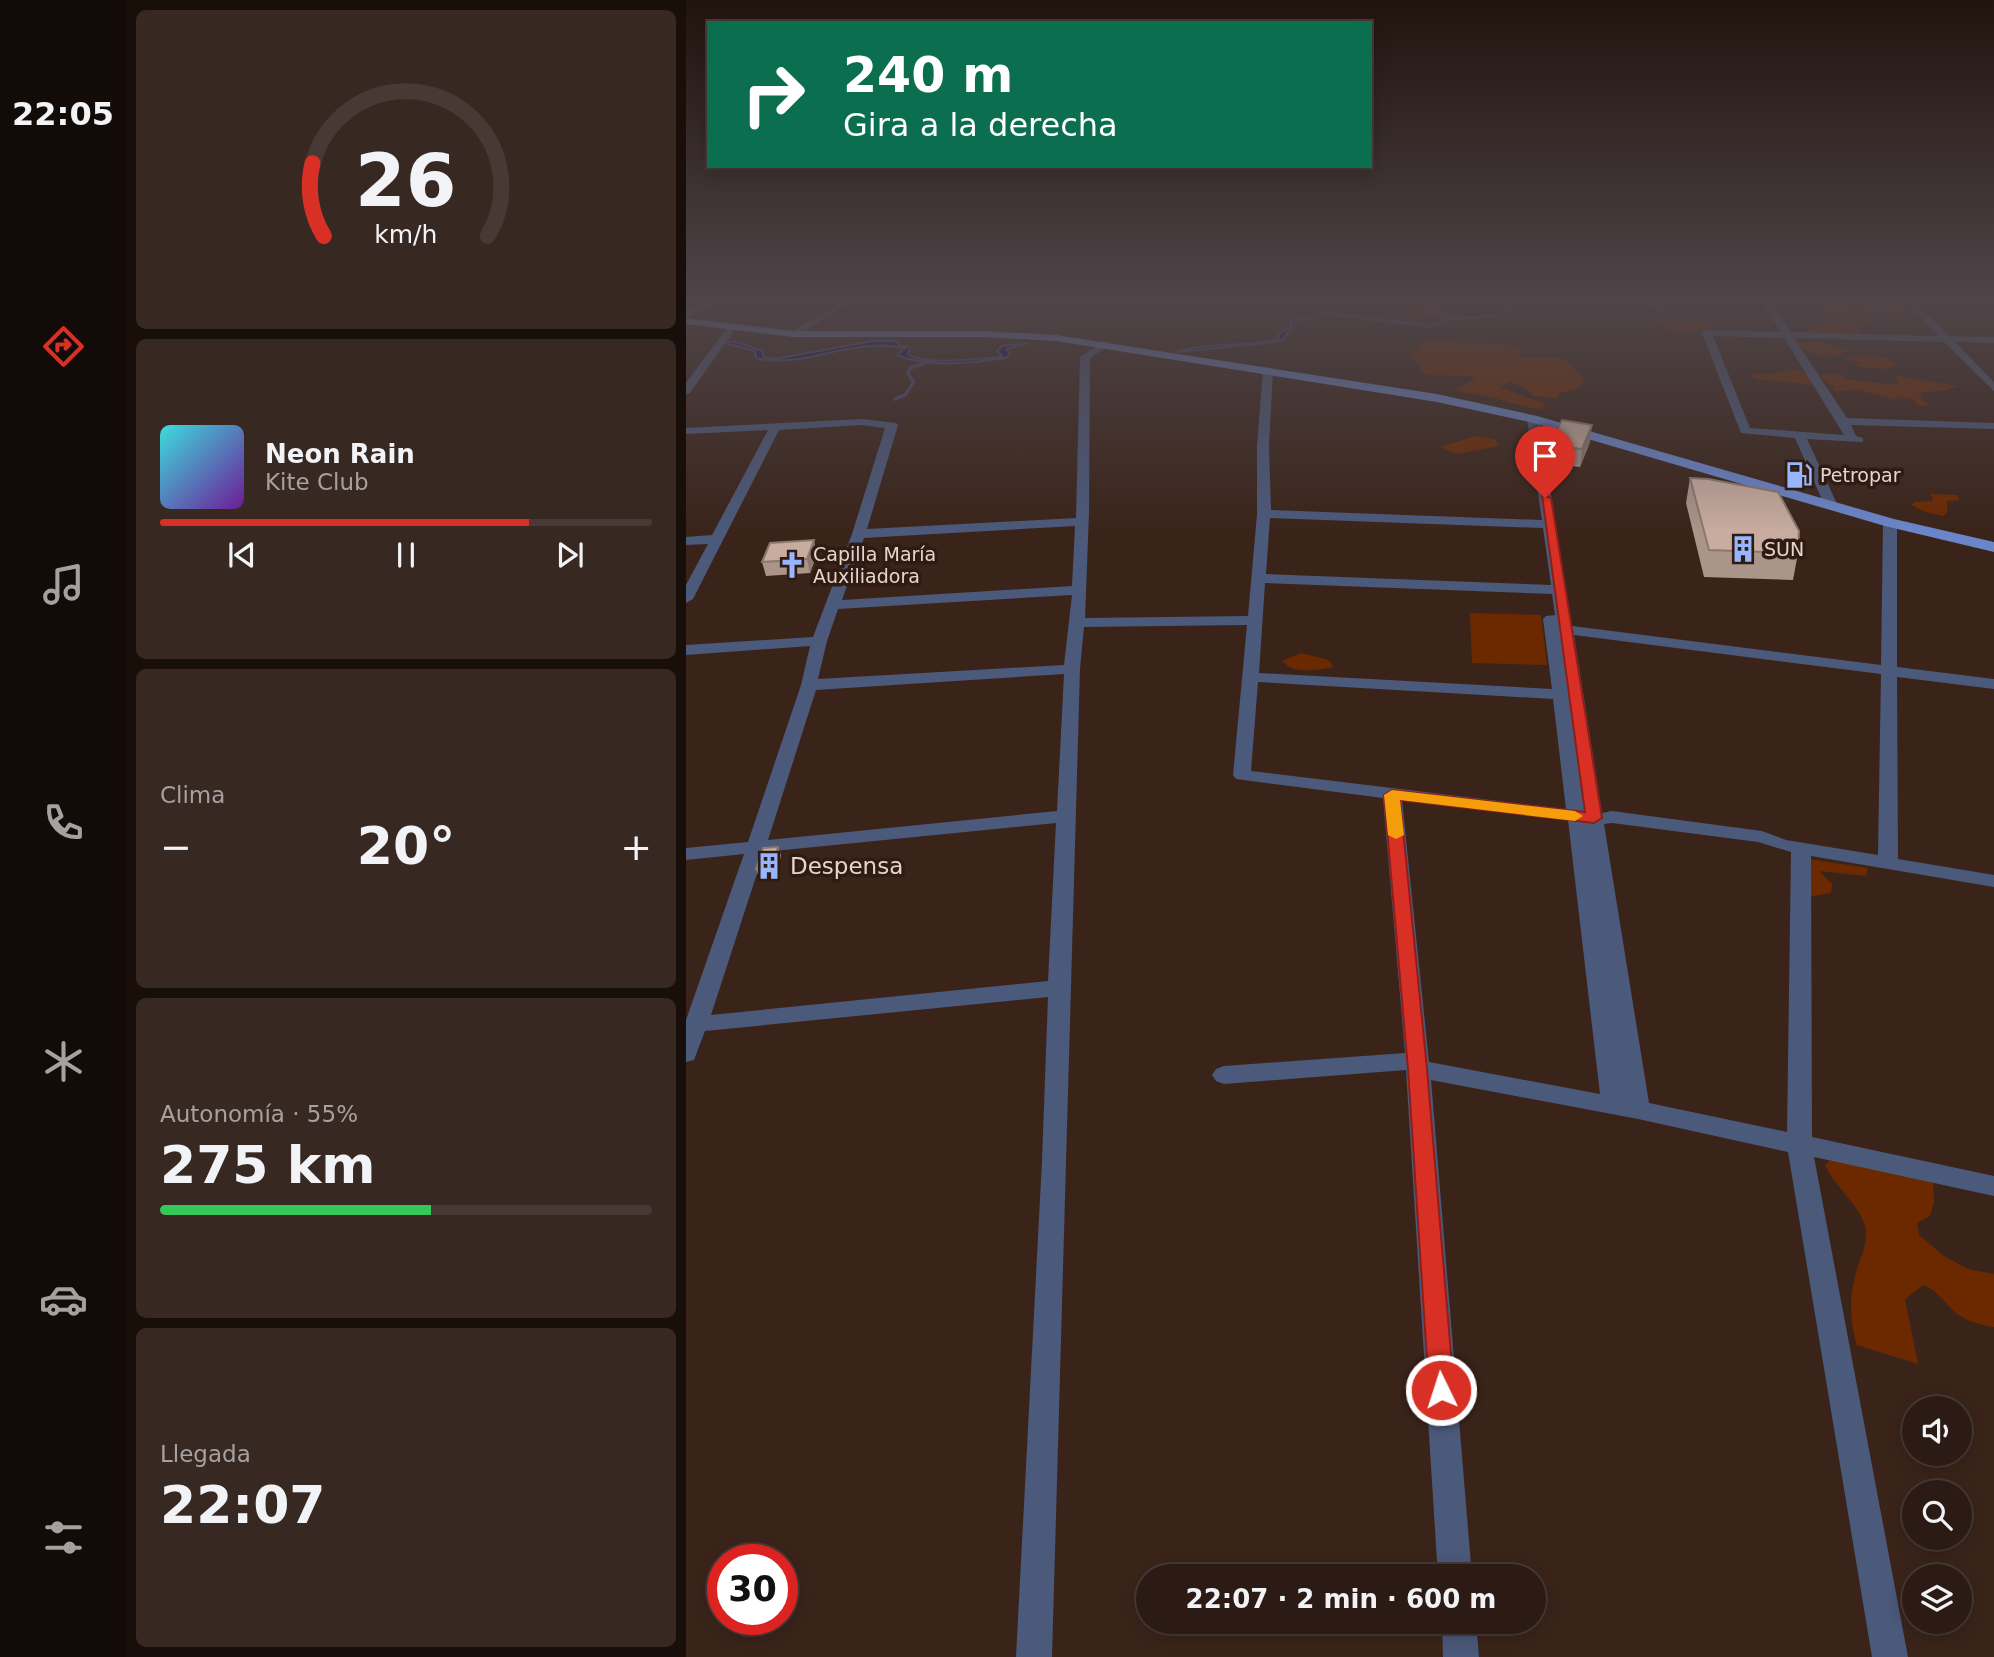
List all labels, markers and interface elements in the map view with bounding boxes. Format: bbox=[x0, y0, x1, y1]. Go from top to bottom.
text: 240 m bbox=[843, 47, 1013, 104]
icon: right bbox=[728, 49, 819, 140]
text: 22:05 bbox=[12, 95, 114, 133]
text: Gira a la derecha bbox=[843, 106, 1118, 144]
text: 26 bbox=[355, 138, 457, 223]
text: km/h bbox=[374, 220, 438, 249]
icon: directions bbox=[39, 322, 88, 371]
pin bbox=[1515, 426, 1575, 498]
icon: arrive bbox=[1526, 437, 1564, 475]
text: Neon Rain bbox=[265, 439, 415, 469]
fuel station icon: Petropar bbox=[1784, 460, 1814, 490]
place label: Petropar bbox=[1820, 464, 1901, 486]
text: Kite Club bbox=[265, 469, 369, 495]
building icon: SUN bbox=[1728, 534, 1758, 564]
icon: previous bbox=[223, 536, 261, 574]
icon: pause bbox=[387, 536, 425, 574]
icon: next bbox=[551, 536, 589, 574]
place label: SUN bbox=[1764, 538, 1804, 560]
place label: Capilla María Auxiliadora bbox=[813, 543, 936, 587]
church icon: Capilla María Auxiliadora bbox=[777, 550, 807, 580]
icon: music bbox=[39, 560, 88, 609]
text: Clima bbox=[160, 782, 225, 808]
icon: phone bbox=[39, 798, 88, 847]
text: 20° bbox=[357, 816, 455, 876]
text: − bbox=[160, 825, 192, 869]
text: + bbox=[620, 825, 652, 869]
building icon: Despensa bbox=[754, 851, 784, 881]
place label: Despensa bbox=[790, 853, 903, 879]
icon: climate bbox=[39, 1037, 88, 1086]
text: Autonomía · 55% bbox=[160, 1101, 358, 1127]
text: 275 km bbox=[160, 1135, 375, 1195]
icon: car bbox=[39, 1275, 88, 1324]
position arrow bbox=[1404, 1353, 1478, 1427]
map controls bbox=[1902, 1396, 1972, 1634]
button: sound bbox=[1902, 1396, 1972, 1466]
text: Llegada bbox=[160, 1441, 251, 1467]
text: 22:07 bbox=[160, 1475, 326, 1535]
button: search bbox=[1902, 1480, 1972, 1550]
icon: filters bbox=[39, 1513, 88, 1562]
speed limit sign: 30 bbox=[707, 1544, 798, 1635]
button: layers bbox=[1902, 1564, 1972, 1634]
text: 22:07 · 2 min · 600 m bbox=[1186, 1584, 1496, 1614]

